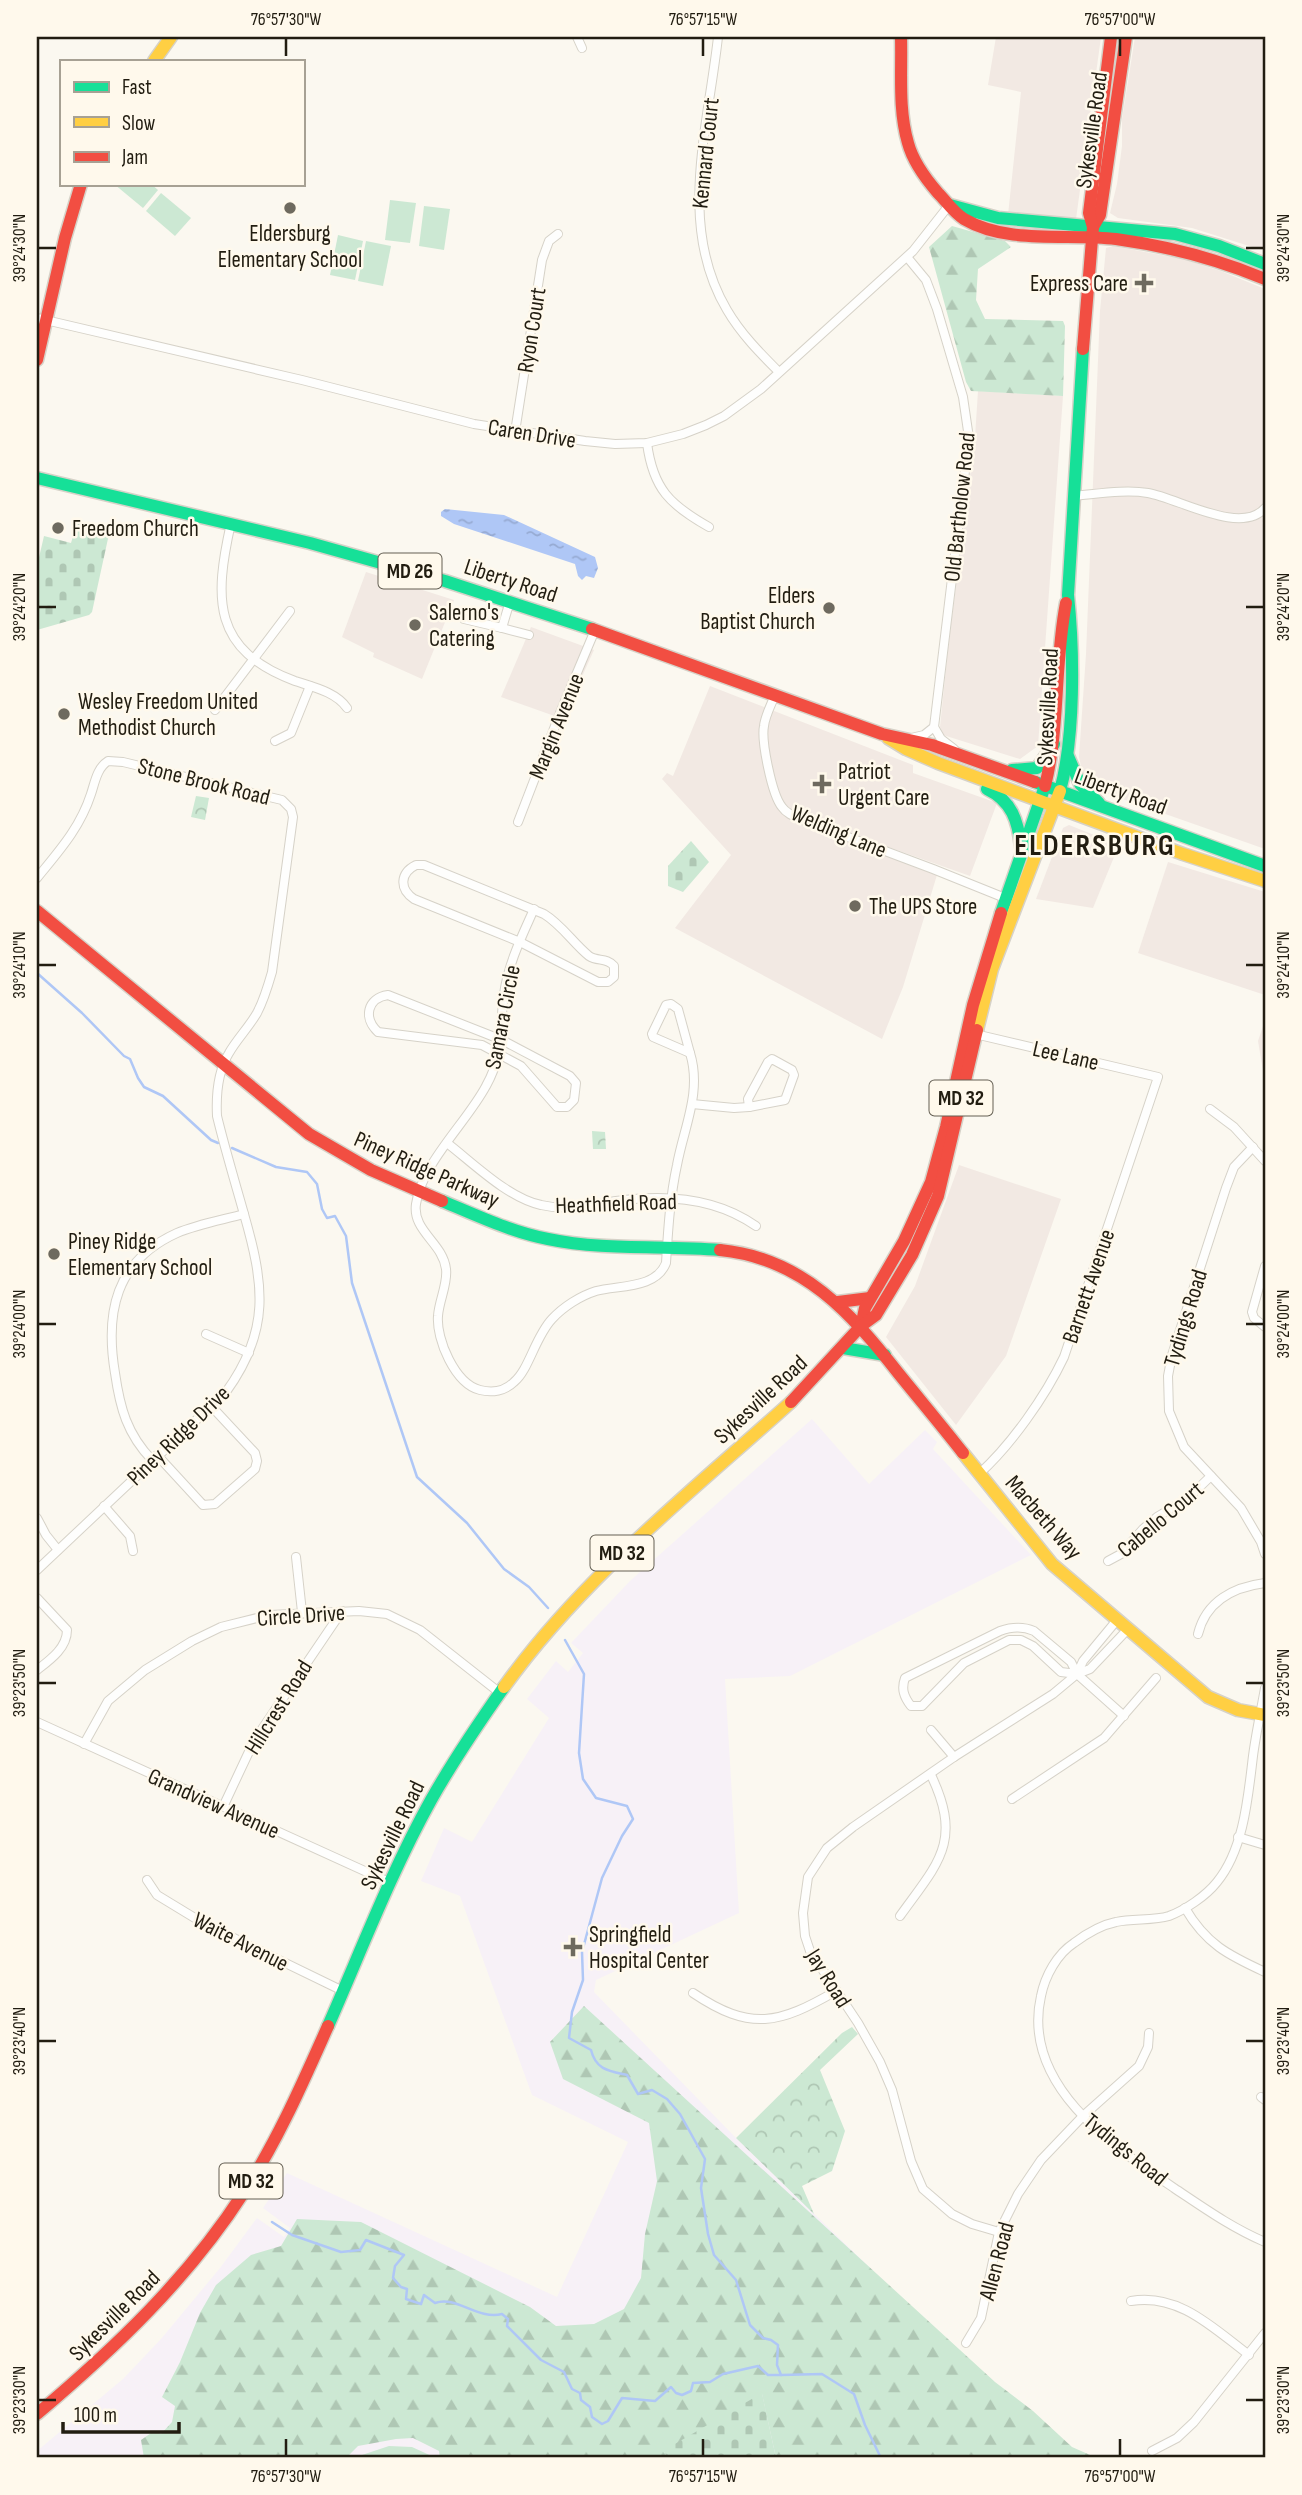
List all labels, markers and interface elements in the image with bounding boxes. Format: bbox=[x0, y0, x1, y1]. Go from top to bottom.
text: 76°57'30"W bbox=[251, 9, 322, 30]
text: 76°57'15"W bbox=[669, 9, 738, 30]
text: 76°57'00"W bbox=[1084, 9, 1156, 30]
legend bbox=[60, 60, 304, 186]
street label: Sykesville Road bbox=[1070, 70, 1114, 190]
text: Fast bbox=[122, 75, 152, 100]
street label: Kennard Court bbox=[686, 96, 726, 210]
text: Slow bbox=[122, 111, 156, 136]
text: Jam bbox=[121, 145, 148, 170]
marker: Eldersburg Elementary School bbox=[282, 200, 298, 216]
text: 39°24'30"N bbox=[9, 214, 30, 282]
text: 39°24'30"N bbox=[1273, 214, 1294, 282]
place label: Eldersburg Elementary School bbox=[218, 220, 362, 274]
place label: Express Care bbox=[1030, 270, 1128, 298]
marker: Express Care bbox=[1134, 273, 1154, 293]
street label: Ryon Court bbox=[511, 285, 553, 375]
street label: Caren Drive bbox=[486, 413, 578, 455]
street label: Old Bartholow Road bbox=[938, 431, 982, 583]
place label: Freedom Church bbox=[72, 515, 199, 543]
marker: Freedom Church bbox=[50, 520, 66, 536]
street label: Liberty Road bbox=[461, 553, 561, 609]
road number: MD 26 bbox=[378, 554, 442, 588]
text: 39°24'20"N bbox=[9, 573, 30, 641]
text: 39°24'20"N bbox=[1273, 573, 1294, 641]
place label: Elders Baptist Church bbox=[700, 582, 815, 636]
place label: Salerno's Catering bbox=[429, 599, 499, 653]
marker: Elders Baptist Church bbox=[821, 600, 837, 616]
marker: Salerno's Catering bbox=[407, 617, 423, 633]
street label: Sykesville Road bbox=[1031, 648, 1065, 766]
street label: Margin Avenue bbox=[523, 669, 591, 783]
place label: Wesley Freedom United Methodist Church bbox=[78, 688, 258, 742]
marker: Wesley Freedom United Methodist Church bbox=[56, 706, 72, 722]
street label: Stone Brook Road bbox=[135, 752, 273, 812]
place label: Patriot Urgent Care bbox=[838, 758, 929, 812]
street label: Liberty Road bbox=[1071, 762, 1171, 822]
marker: Patriot Urgent Care bbox=[812, 774, 832, 794]
street label: Welding Lane bbox=[787, 799, 891, 865]
district label: ELDERSBURG bbox=[1014, 828, 1176, 864]
place label: The UPS Store bbox=[869, 893, 977, 921]
marker: The UPS Store bbox=[847, 898, 863, 914]
text: 39°24'10"N bbox=[9, 931, 30, 999]
text: 39°24'10"N bbox=[1273, 931, 1294, 999]
street label: Samara Circle bbox=[479, 963, 527, 1072]
street label: Lee Lane bbox=[1030, 1035, 1102, 1077]
road number: MD 32 bbox=[930, 1080, 992, 1116]
street label: Piney Ridge Parkway bbox=[350, 1125, 504, 1214]
street label: Heathfield Road bbox=[555, 1188, 677, 1220]
street label: Barnett Avenue bbox=[1056, 1226, 1122, 1347]
place label: Piney Ridge Elementary School bbox=[68, 1228, 212, 1282]
marker: Piney Ridge Elementary School bbox=[46, 1246, 62, 1262]
street label: Tydings Road bbox=[1158, 1266, 1214, 1370]
text: 39°24'00"N bbox=[9, 1289, 30, 1359]
text: 39°24'00"N bbox=[1273, 1289, 1294, 1359]
street label: Sykesville Road bbox=[708, 1349, 813, 1450]
street label: Piney Ridge Drive bbox=[121, 1380, 236, 1492]
street label: Macbeth Way bbox=[999, 1470, 1088, 1566]
street label: Cabello Court bbox=[1112, 1476, 1210, 1564]
road number: MD 32 bbox=[590, 1536, 654, 1570]
street label: Circle Drive bbox=[256, 1599, 346, 1633]
text: 39°23'50"N bbox=[9, 1649, 30, 1717]
text: 39°23'50"N bbox=[1273, 1649, 1294, 1717]
street label: Hillcrest Road bbox=[239, 1655, 319, 1760]
street label: Grandview Avenue bbox=[143, 1762, 284, 1845]
street label: Sykesville Road bbox=[355, 1777, 431, 1894]
street label: Waite Avenue bbox=[188, 1906, 293, 1978]
place label: Springfield Hospital Center bbox=[589, 1921, 709, 1975]
marker: Springfield Hospital Center bbox=[563, 1937, 583, 1957]
street label: Jay Road bbox=[799, 1943, 857, 2013]
text: 39°23'40"N bbox=[9, 2007, 30, 2075]
text: 39°23'40"N bbox=[1273, 2007, 1294, 2075]
street label: Tydings Road bbox=[1078, 2107, 1173, 2192]
road number: MD 32 bbox=[219, 2164, 282, 2198]
street label: Allen Road bbox=[973, 2219, 1021, 2304]
street label: Sykesville Road bbox=[63, 2264, 166, 2367]
text: 39°23'30"N bbox=[9, 2366, 30, 2434]
text: 39°23'30"N bbox=[1273, 2366, 1294, 2434]
scale bar bbox=[63, 2390, 178, 2434]
text: 100 m bbox=[74, 2403, 117, 2428]
text: 76°57'30"W bbox=[251, 2466, 322, 2487]
text: 76°57'15"W bbox=[669, 2466, 738, 2487]
text: 76°57'00"W bbox=[1084, 2466, 1156, 2487]

